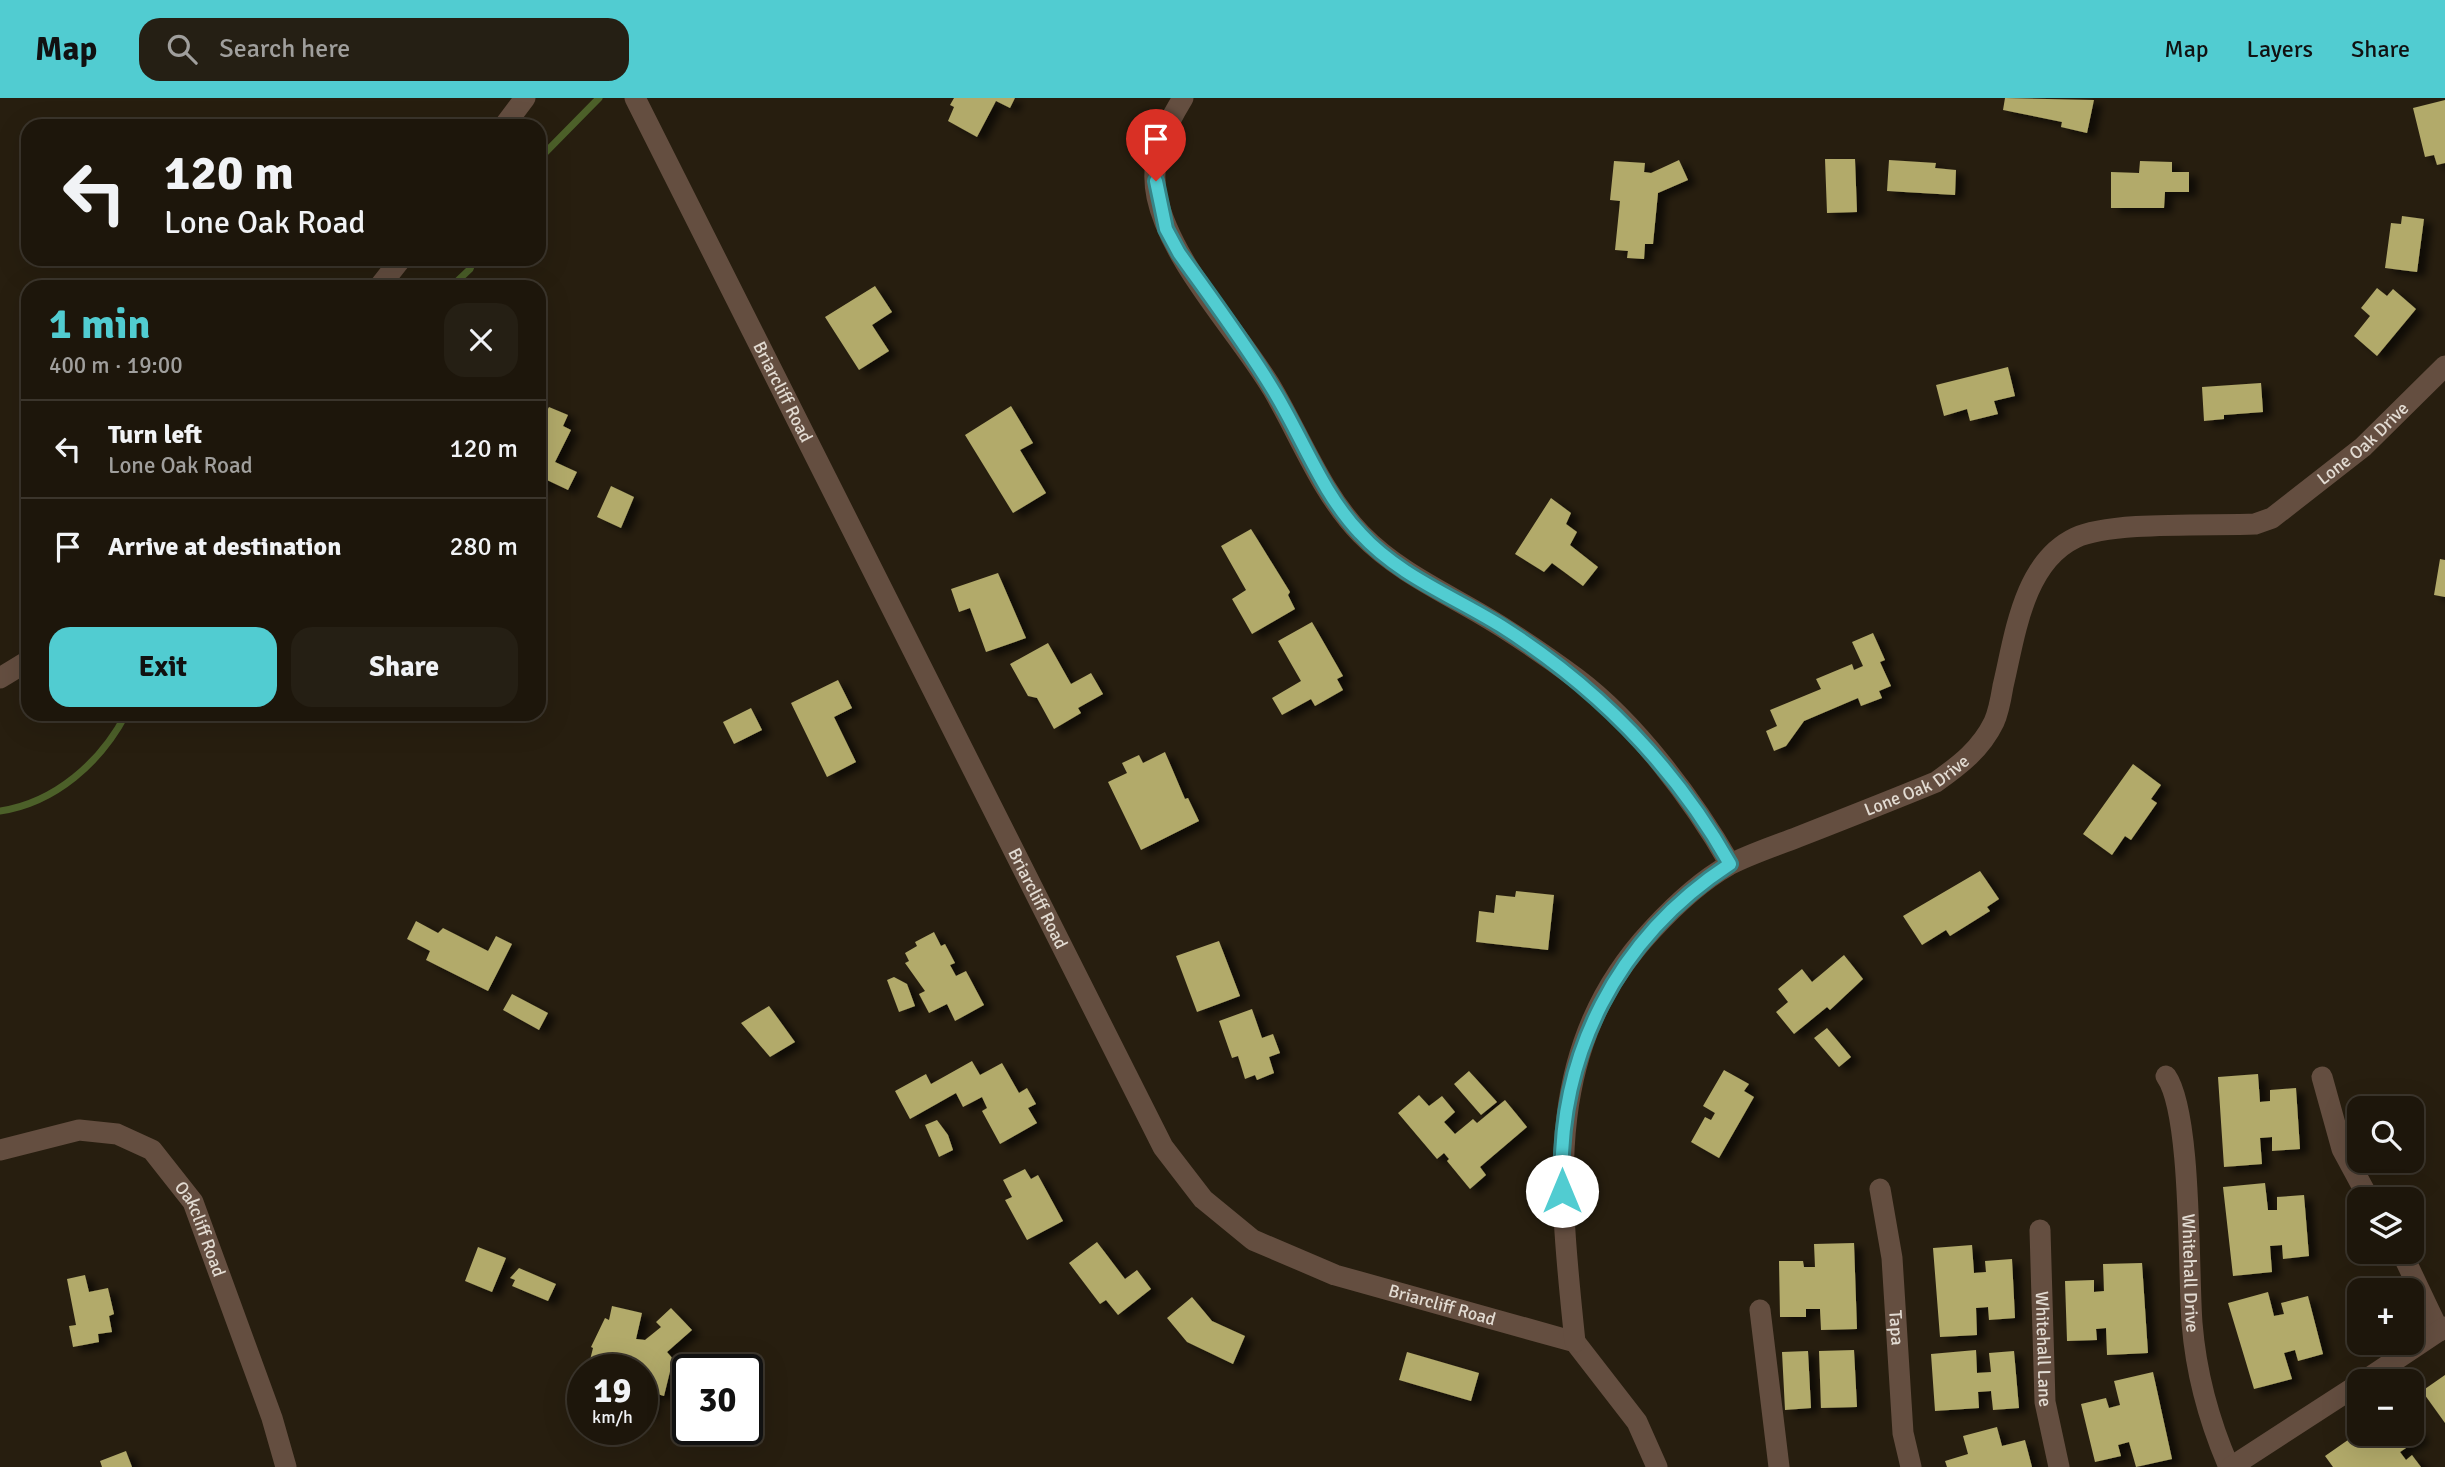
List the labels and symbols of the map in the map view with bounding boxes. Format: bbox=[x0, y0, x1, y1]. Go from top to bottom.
pin bbox=[1126, 109, 1186, 181]
street label: Briarcliff Road bbox=[748, 338, 818, 446]
street label: Lone Oak Drive bbox=[2312, 397, 2413, 490]
street label: Lone Oak Drive bbox=[1861, 750, 1974, 821]
street label: Briarcliff Road bbox=[1003, 844, 1072, 953]
position arrow bbox=[1525, 1154, 1599, 1228]
street label: Oakcliff Road bbox=[170, 1177, 230, 1280]
street label: Whitehall Drive bbox=[2177, 1213, 2204, 1333]
street label: Briarcliff Road bbox=[1386, 1279, 1498, 1330]
street label: Whitehall Lane bbox=[2031, 1291, 2057, 1409]
street label: Tapa bbox=[1884, 1309, 1908, 1346]
speed limit sign: 30 bbox=[672, 1354, 763, 1445]

